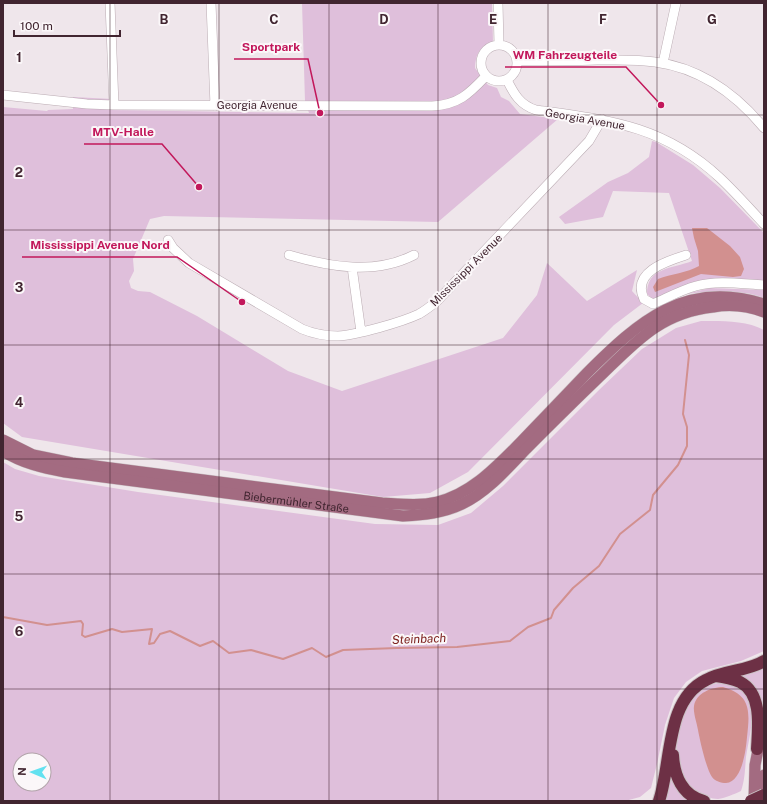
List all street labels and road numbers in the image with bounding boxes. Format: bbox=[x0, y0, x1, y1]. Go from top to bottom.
street label: Georgia Avenue bbox=[217, 99, 297, 111]
street label: Georgia Avenue bbox=[544, 106, 626, 132]
street label: Mississippi Avenue bbox=[428, 232, 504, 308]
street label: Biebermühler Straße bbox=[243, 489, 350, 515]

